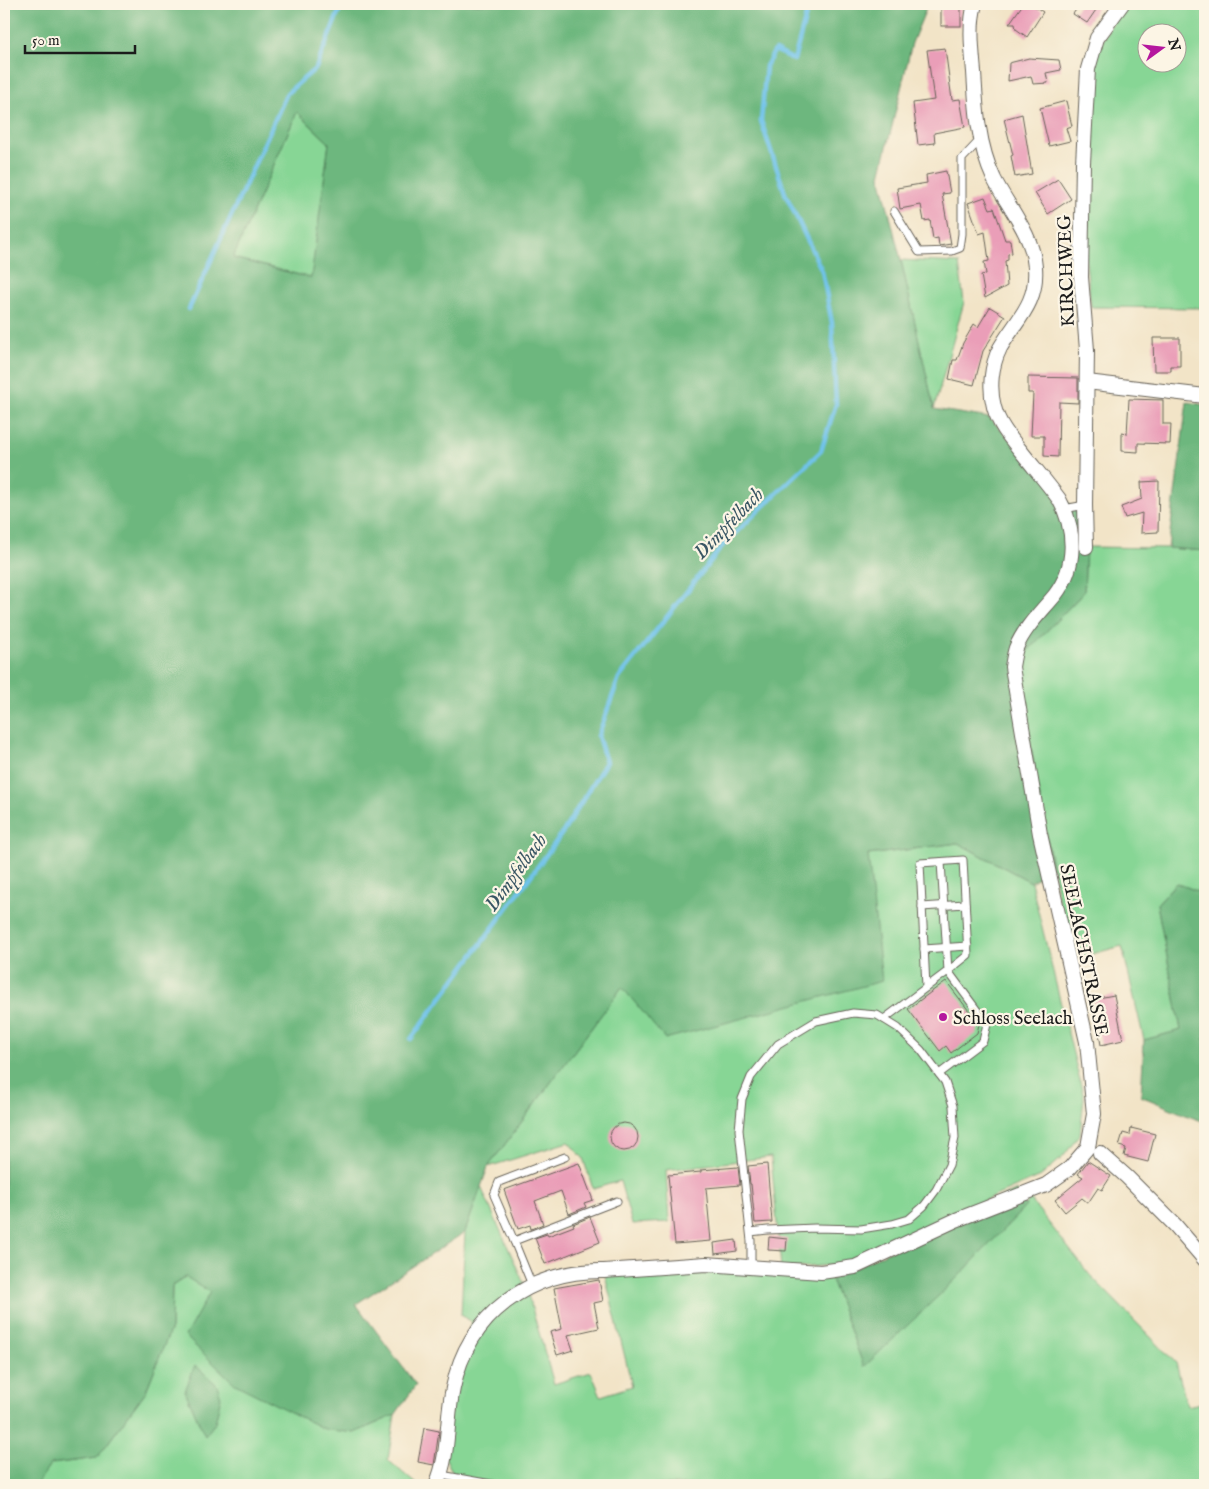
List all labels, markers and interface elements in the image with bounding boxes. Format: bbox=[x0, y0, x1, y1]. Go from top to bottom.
scale bar bbox=[25, 22, 135, 54]
north arrow bbox=[1136, 22, 1186, 72]
text: 50 m bbox=[32, 31, 60, 50]
text: N bbox=[1163, 36, 1184, 53]
street label: KIRCHWEG bbox=[1053, 214, 1081, 327]
water label: Dimpfelbach bbox=[689, 483, 770, 565]
water label: Dimpfelbach bbox=[480, 829, 553, 917]
street label: SEELACHSTRASSE bbox=[1053, 862, 1113, 1039]
place label: Schloss Seelach bbox=[953, 1007, 1073, 1031]
marker: Schloss Seelach bbox=[937, 1011, 949, 1023]

